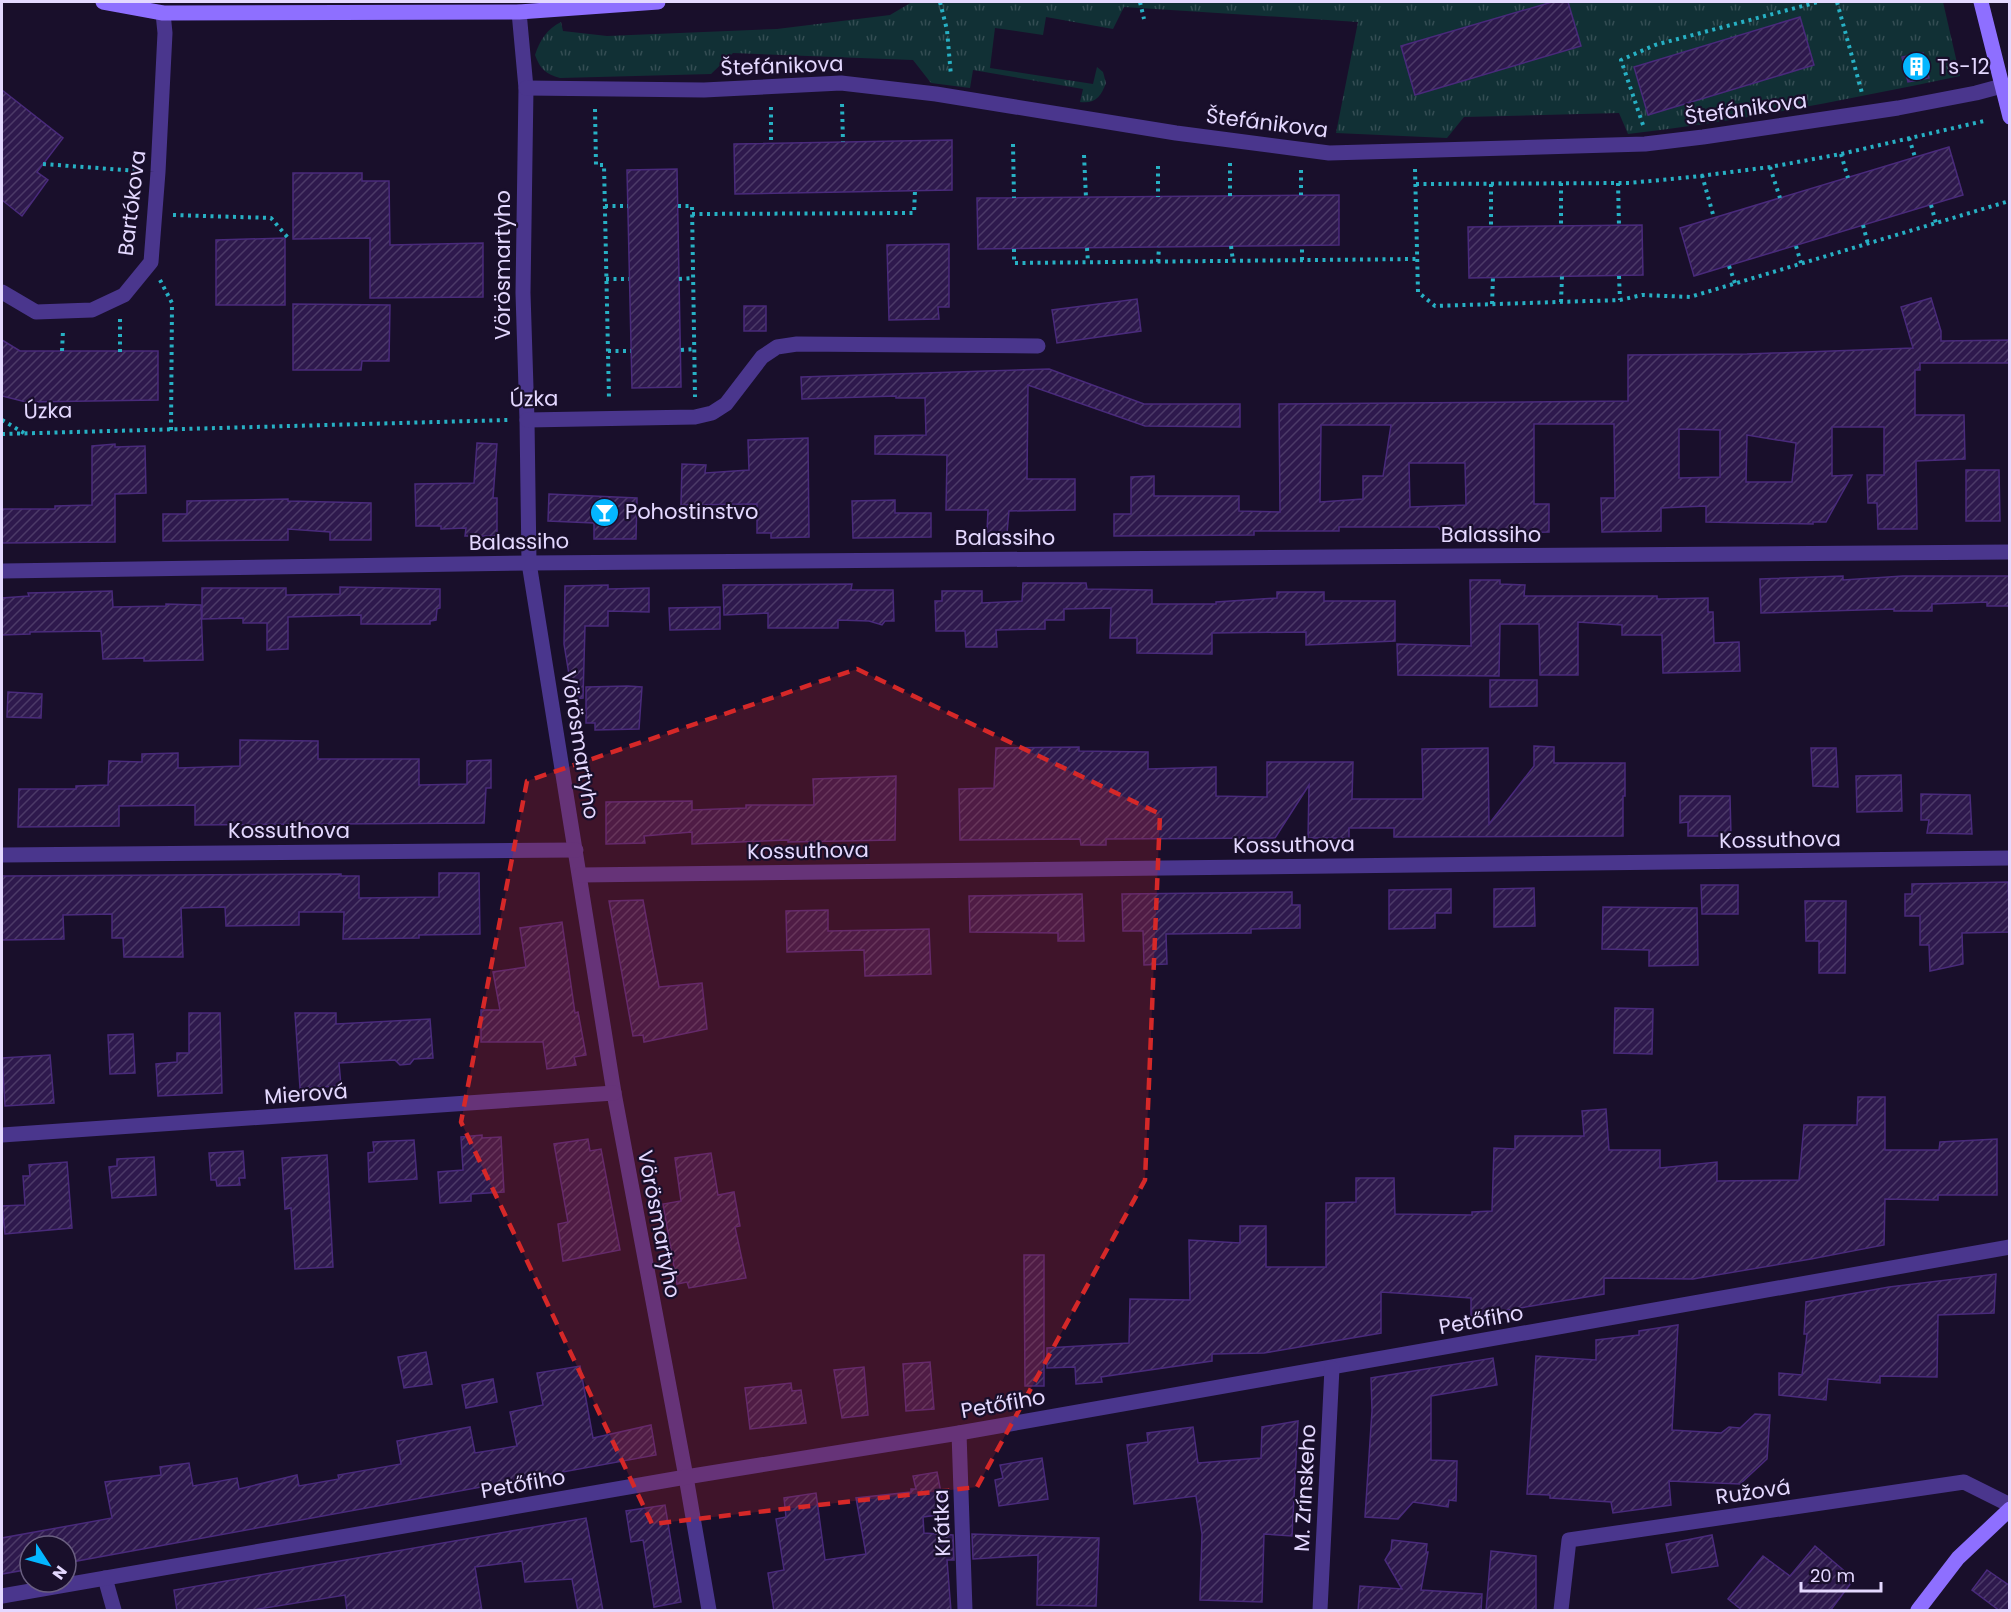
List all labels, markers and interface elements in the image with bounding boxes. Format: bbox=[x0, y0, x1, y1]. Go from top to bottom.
street label: Štefánikova bbox=[720, 49, 844, 82]
building icon: Ts-12 bbox=[1900, 51, 1932, 83]
place label: Ts-12 bbox=[1937, 52, 1990, 81]
street label: Štefánikova bbox=[1683, 86, 1809, 131]
street label: Štefánikova bbox=[1204, 101, 1330, 144]
street label: Bartókova bbox=[111, 148, 152, 257]
street label: Vörösmartyho bbox=[488, 190, 517, 340]
street label: Úzka bbox=[509, 384, 559, 413]
street label: Úzka bbox=[23, 396, 73, 425]
bar icon: Pohostinstvo bbox=[588, 496, 620, 528]
place label: Pohostinstvo bbox=[625, 497, 759, 526]
street label: Balassiho bbox=[1441, 520, 1541, 549]
street label: Balassiho bbox=[955, 523, 1055, 552]
street label: Balassiho bbox=[469, 526, 569, 557]
street label: Vörösmartyho bbox=[554, 669, 607, 821]
street label: Kossuthova bbox=[228, 816, 350, 845]
street label: Kossuthova bbox=[1719, 824, 1841, 855]
street label: Kossuthova bbox=[1233, 829, 1355, 860]
street label: Kossuthova bbox=[747, 835, 869, 866]
street label: Mierová bbox=[263, 1076, 349, 1111]
street label: Vörösmartyho bbox=[631, 1148, 688, 1300]
street label: Petőfiho bbox=[1436, 1298, 1525, 1341]
street label: Petőfiho bbox=[958, 1382, 1047, 1425]
street label: M. Zrínskeho bbox=[1287, 1424, 1322, 1552]
street label: Petőfiho bbox=[478, 1462, 567, 1505]
street label: Ružová bbox=[1714, 1472, 1792, 1511]
street label: Krátka bbox=[926, 1489, 957, 1557]
north arrow bbox=[18, 1534, 78, 1594]
scale bar bbox=[1801, 1555, 1880, 1593]
text: N bbox=[47, 1561, 73, 1584]
text: 20 m bbox=[1810, 1563, 1855, 1588]

